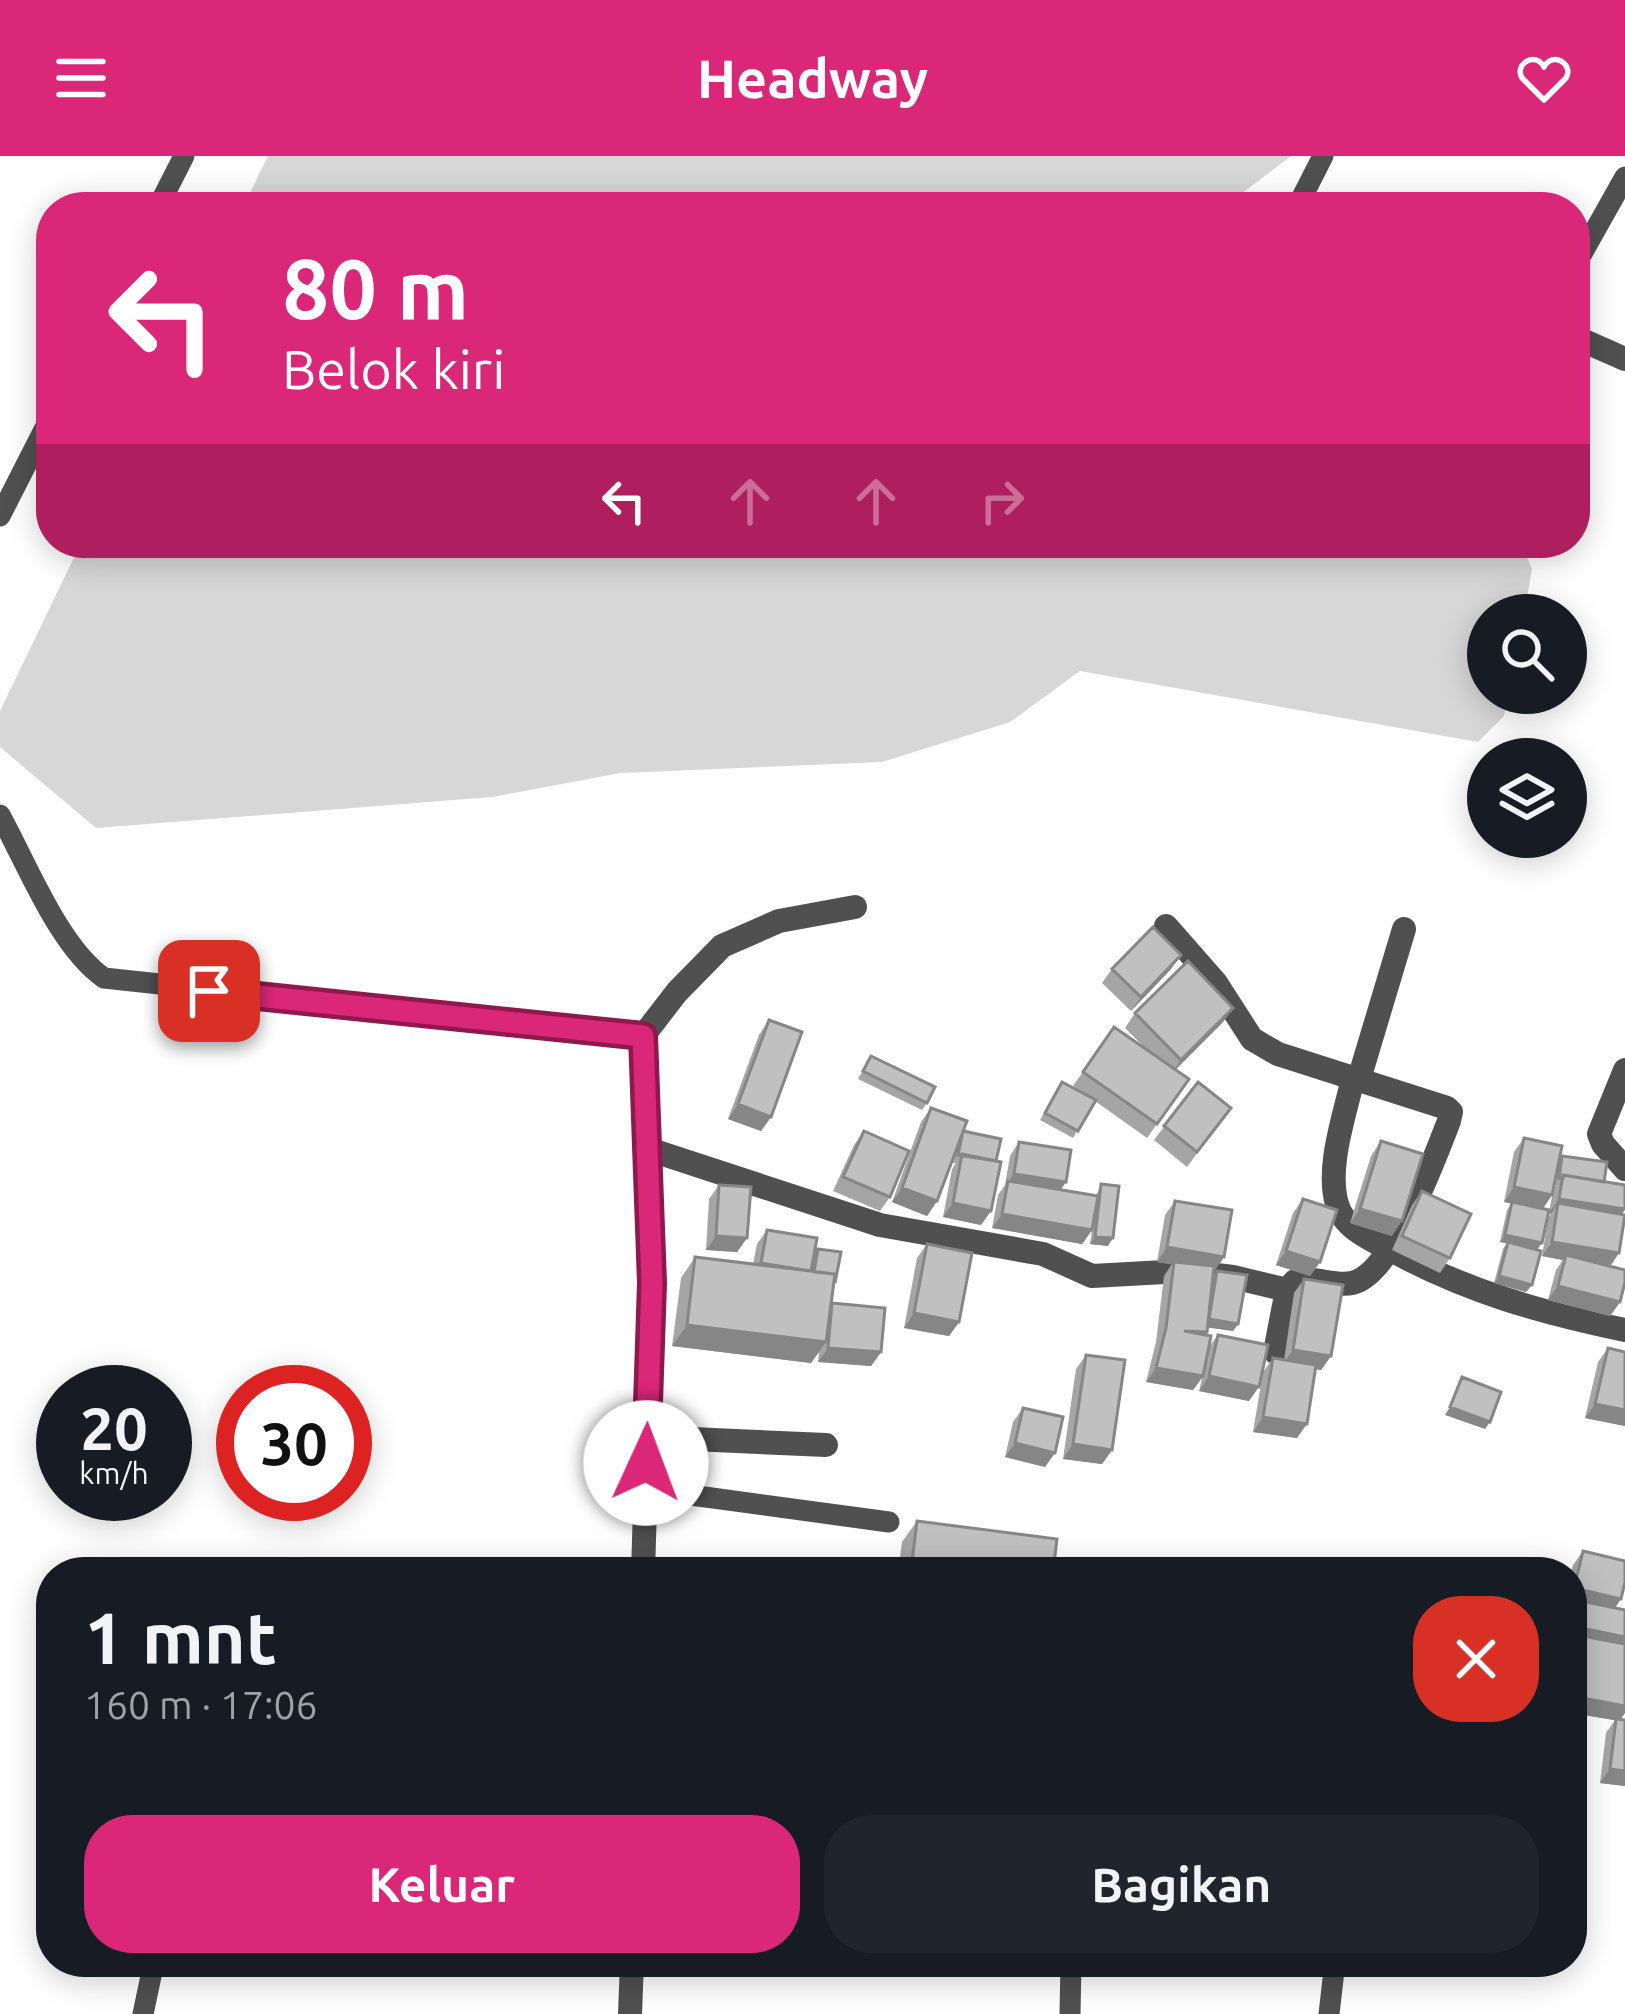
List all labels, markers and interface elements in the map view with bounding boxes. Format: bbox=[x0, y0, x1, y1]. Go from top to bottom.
icon: menu bbox=[48, 45, 114, 111]
icon: heart bbox=[1511, 45, 1577, 111]
text: Headway bbox=[697, 48, 928, 108]
icon: left bbox=[84, 240, 240, 396]
text: 80 m bbox=[282, 241, 469, 335]
text: Belok kiri bbox=[282, 339, 505, 399]
icon: left bbox=[591, 468, 657, 534]
icon: ahead bbox=[717, 468, 783, 534]
icon: ahead bbox=[843, 468, 909, 534]
icon: right bbox=[969, 468, 1035, 534]
map controls bbox=[1467, 594, 1587, 858]
button: search bbox=[1467, 594, 1587, 714]
button: layers bbox=[1467, 738, 1587, 858]
pin bbox=[158, 940, 260, 1042]
icon: arrive bbox=[176, 958, 242, 1024]
speed limit sign: 30 bbox=[216, 1365, 372, 1521]
text: 20 bbox=[80, 1394, 148, 1461]
position arrow bbox=[583, 1400, 709, 1526]
text: km/h bbox=[79, 1456, 149, 1490]
button: close bbox=[1413, 1596, 1539, 1722]
text: 1 mnt bbox=[84, 1597, 277, 1678]
text: 160 m · 17:06 bbox=[84, 1683, 318, 1726]
button: Keluar bbox=[84, 1815, 800, 1953]
button: Bagikan bbox=[824, 1815, 1539, 1953]

